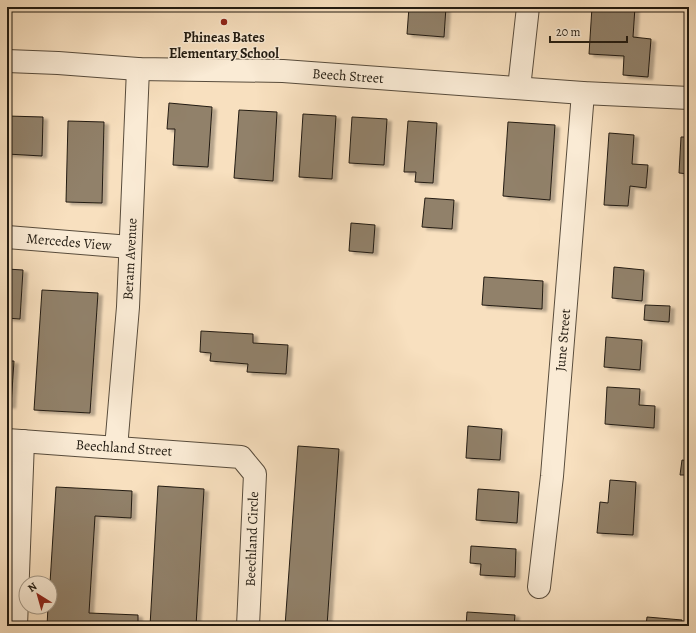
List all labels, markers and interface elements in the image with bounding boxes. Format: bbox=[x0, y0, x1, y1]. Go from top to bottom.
marker: Phineas Bates Elementary School bbox=[219, 17, 229, 27]
scale bar bbox=[550, 18, 627, 44]
text: 20 m bbox=[556, 24, 580, 40]
place label: Phineas Bates Elementary School bbox=[169, 28, 279, 63]
street label: Beech Street bbox=[312, 64, 385, 88]
street label: Beram Avenue bbox=[118, 217, 142, 301]
street label: Mercedes View bbox=[26, 229, 112, 255]
street label: June Street bbox=[551, 307, 575, 372]
street label: Beechland Street bbox=[75, 435, 173, 461]
street label: Beechland Circle bbox=[241, 491, 263, 587]
north arrow bbox=[18, 575, 58, 615]
text: N bbox=[25, 579, 40, 596]

